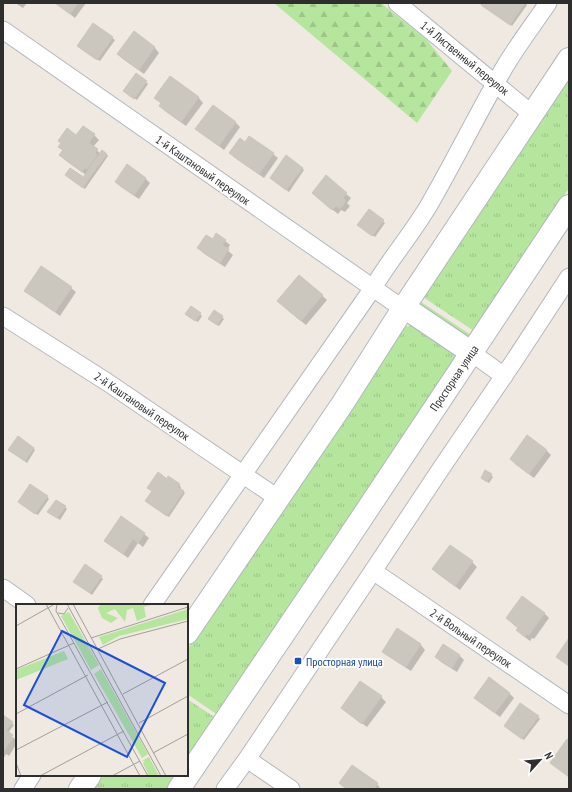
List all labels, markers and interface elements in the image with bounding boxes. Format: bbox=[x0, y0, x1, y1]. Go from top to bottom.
street label: 1-й Лиственный переулок bbox=[418, 18, 513, 99]
street label: 1-й Каштановый переулок bbox=[153, 132, 253, 208]
street label: Просторная улица bbox=[426, 342, 482, 414]
street label: 2-й Каштановый переулок bbox=[91, 368, 193, 444]
inset map bbox=[16, 604, 188, 776]
street label: 2-й Вольный переулок bbox=[427, 605, 515, 671]
place label: Просторная улица bbox=[306, 654, 383, 669]
marker: Просторная улица bbox=[293, 656, 303, 666]
north arrow bbox=[520, 740, 560, 780]
text: N bbox=[541, 750, 557, 761]

